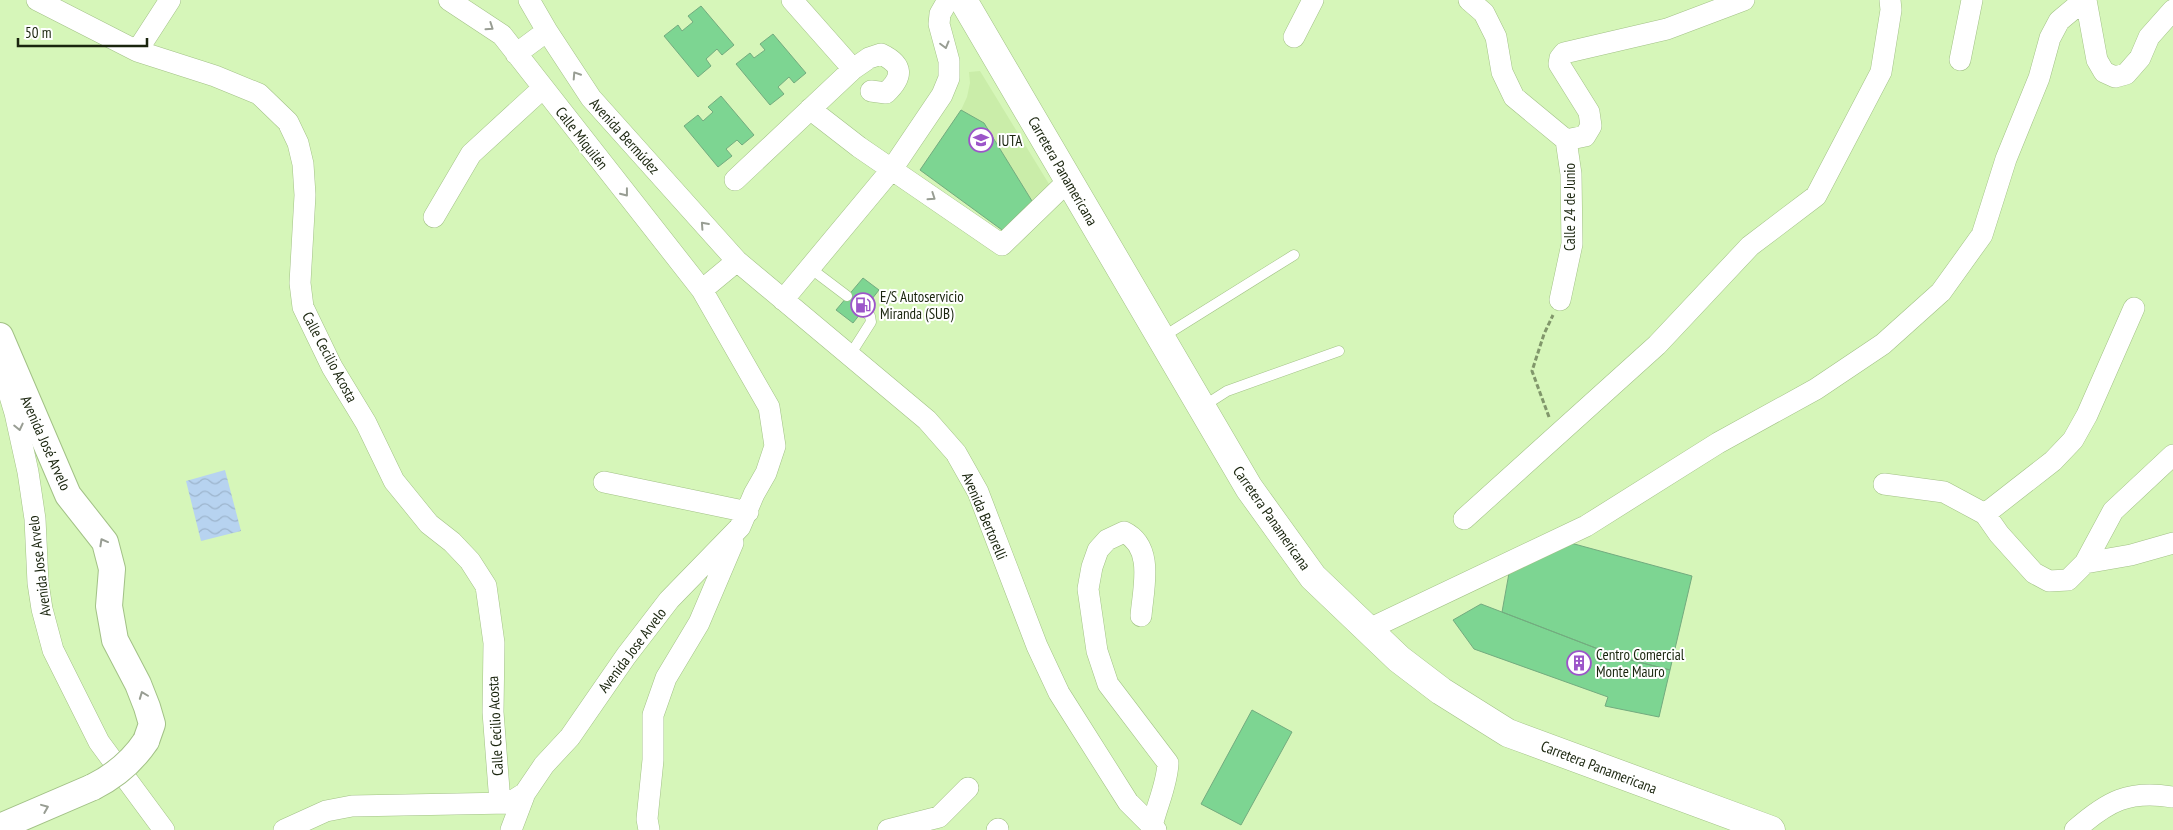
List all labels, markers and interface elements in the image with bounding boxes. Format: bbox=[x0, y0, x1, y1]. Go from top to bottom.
scale bar bbox=[18, 15, 146, 47]
one-way arrow bbox=[484, 21, 494, 30]
text: 50 m bbox=[25, 23, 51, 42]
one-way arrow bbox=[939, 41, 950, 50]
one-way arrow bbox=[573, 72, 582, 81]
street label: Avenida Bermúdez bbox=[586, 94, 664, 178]
street label: Calle Miquilén bbox=[552, 103, 612, 173]
street label: Carretera Panamericana bbox=[1024, 113, 1102, 229]
school or university icon: IUTA bbox=[968, 127, 994, 153]
place label: IUTA bbox=[998, 131, 1023, 150]
street label: Calle 24 de Junio bbox=[1560, 163, 1579, 251]
one-way arrow bbox=[620, 187, 628, 196]
one-way arrow bbox=[927, 191, 936, 200]
one-way arrow bbox=[701, 221, 710, 230]
place label: E/S Autoservicio Miranda (SUB) bbox=[880, 287, 964, 323]
fuel station icon: E/S Autoservicio Miranda (SUB) bbox=[850, 292, 876, 318]
street label: Calle Cecilio Acosta bbox=[298, 308, 362, 406]
street label: Avenida José Arvelo bbox=[17, 393, 75, 493]
one-way arrow bbox=[13, 422, 23, 431]
street label: Carretera Panamericana bbox=[1229, 462, 1315, 574]
street label: Avenida Bertorelli bbox=[958, 470, 1012, 562]
street label: Avenida Jose Arvelo bbox=[23, 514, 55, 618]
one-way arrow bbox=[99, 538, 109, 547]
street label: Avenida Jose Arvelo bbox=[594, 604, 670, 696]
place label: Centro Comercial Monte Mauro bbox=[1596, 645, 1685, 681]
building icon: Centro Comercial Monte Mauro bbox=[1566, 650, 1592, 676]
street label: Calle Cecilio Acosta bbox=[483, 676, 507, 776]
one-way arrow bbox=[138, 691, 149, 700]
street label: Carretera Panamericana bbox=[1538, 736, 1660, 798]
one-way arrow bbox=[40, 804, 49, 814]

